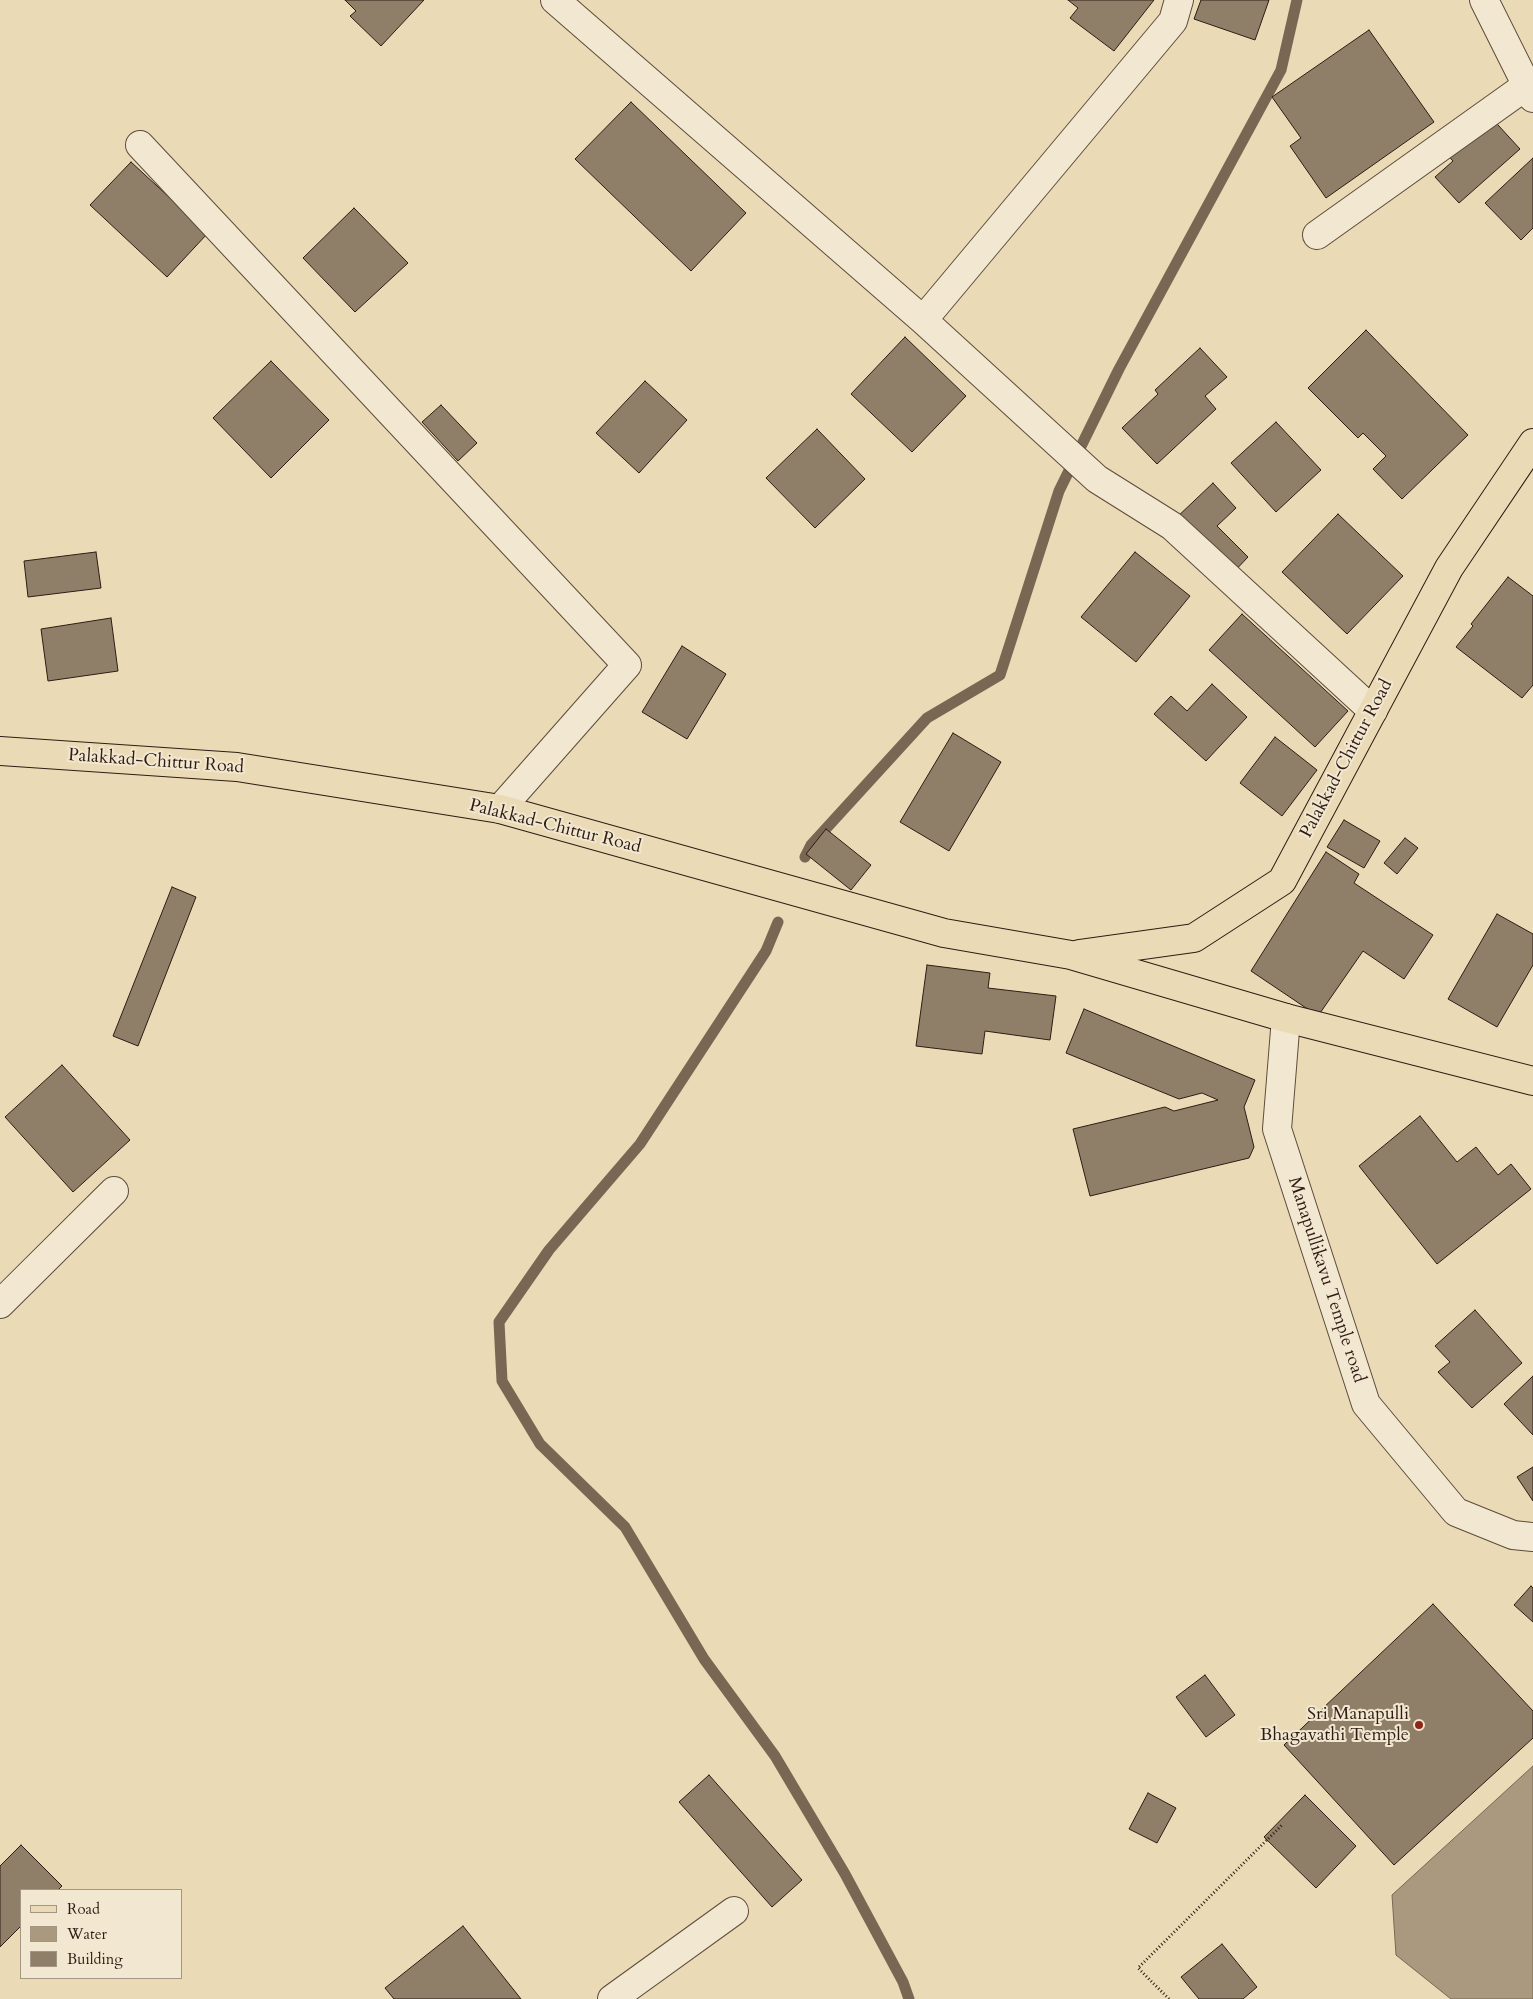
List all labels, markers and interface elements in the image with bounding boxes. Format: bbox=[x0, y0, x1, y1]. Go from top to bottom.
street label: Palakkad-Chittur Road bbox=[1296, 676, 1398, 842]
street label: Palakkad-Chittur Road bbox=[67, 745, 245, 779]
street label: Palakkad-Chittur Road bbox=[467, 795, 643, 859]
street label: Manapullikavu Temple road bbox=[1282, 1174, 1370, 1386]
place label: Sri Manapulli Bhagavathi Temple bbox=[1260, 1704, 1409, 1746]
marker: Sri Manapulli Bhagavathi Temple bbox=[1413, 1719, 1425, 1731]
legend bbox=[20, 1889, 182, 1979]
text: Road bbox=[67, 1899, 100, 1919]
text: Water bbox=[67, 1924, 107, 1944]
text: Building bbox=[67, 1949, 123, 1969]

